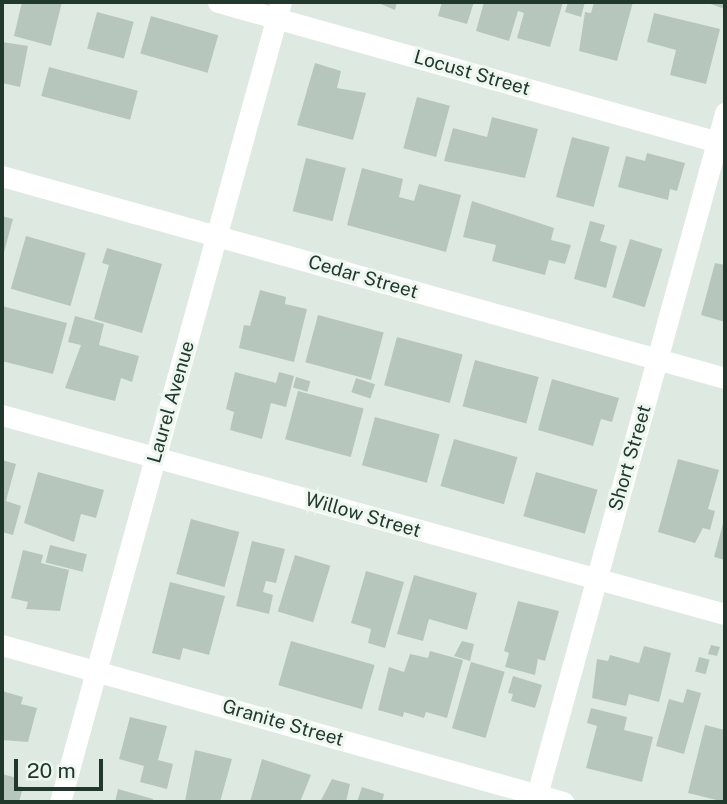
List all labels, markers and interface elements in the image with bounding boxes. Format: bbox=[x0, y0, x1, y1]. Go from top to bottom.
street label: Locust Street bbox=[411, 46, 533, 100]
street label: Cedar Street bbox=[305, 250, 421, 304]
street label: Laurel Avenue bbox=[143, 338, 199, 466]
street label: Short Street bbox=[604, 402, 656, 514]
street label: Willow Street bbox=[303, 488, 423, 542]
street label: Granite Street bbox=[220, 695, 346, 751]
scale bar bbox=[18, 744, 107, 788]
text: 20 m bbox=[27, 758, 76, 783]

